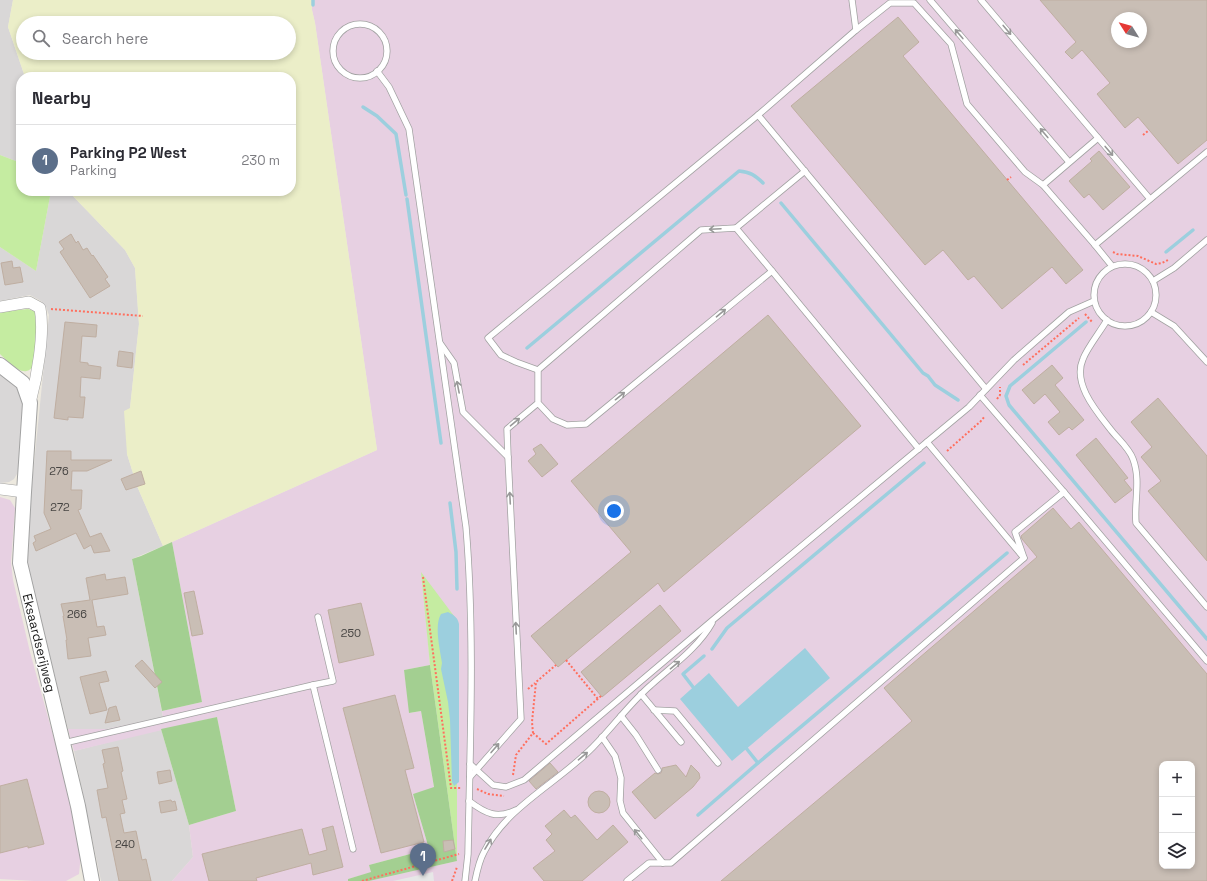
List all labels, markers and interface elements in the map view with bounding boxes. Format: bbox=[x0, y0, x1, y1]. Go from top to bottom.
north arrow bbox=[1111, 12, 1147, 48]
search box bbox=[16, 16, 296, 60]
one-way arrow bbox=[1002, 24, 1011, 35]
icon: search bbox=[30, 27, 52, 49]
text: Search here bbox=[62, 29, 148, 48]
one-way arrow bbox=[955, 29, 964, 39]
text: Nearby bbox=[32, 87, 91, 109]
one-way arrow bbox=[1039, 127, 1048, 138]
text: Parking P2 West bbox=[70, 143, 187, 162]
one-way arrow bbox=[1104, 145, 1113, 156]
text: 1 bbox=[42, 152, 48, 169]
text: 230 m bbox=[242, 152, 280, 169]
text: Parking bbox=[70, 162, 117, 179]
one-way arrow bbox=[709, 225, 722, 232]
one-way arrow bbox=[715, 309, 726, 318]
one-way arrow bbox=[454, 381, 462, 394]
one-way arrow bbox=[615, 392, 626, 401]
one-way arrow bbox=[510, 418, 521, 427]
house number: 276 bbox=[49, 464, 69, 478]
one-way arrow bbox=[506, 492, 514, 505]
house number: 272 bbox=[50, 500, 70, 514]
your location bbox=[604, 501, 624, 521]
street label: Eksaardserijweg bbox=[19, 592, 59, 694]
house number: 266 bbox=[67, 607, 87, 621]
one-way arrow bbox=[513, 622, 520, 635]
house number: 250 bbox=[341, 626, 361, 640]
one-way arrow bbox=[669, 660, 680, 669]
one-way arrow bbox=[491, 743, 500, 753]
one-way arrow bbox=[577, 752, 588, 761]
map controls bbox=[1159, 761, 1195, 869]
button: + bbox=[1159, 761, 1195, 797]
button: − bbox=[1159, 797, 1195, 833]
one-way arrow bbox=[634, 828, 643, 839]
button: layers bbox=[1159, 833, 1195, 869]
house number: 240 bbox=[115, 837, 135, 851]
one-way arrow bbox=[485, 839, 493, 851]
pin: 1 bbox=[410, 843, 436, 876]

